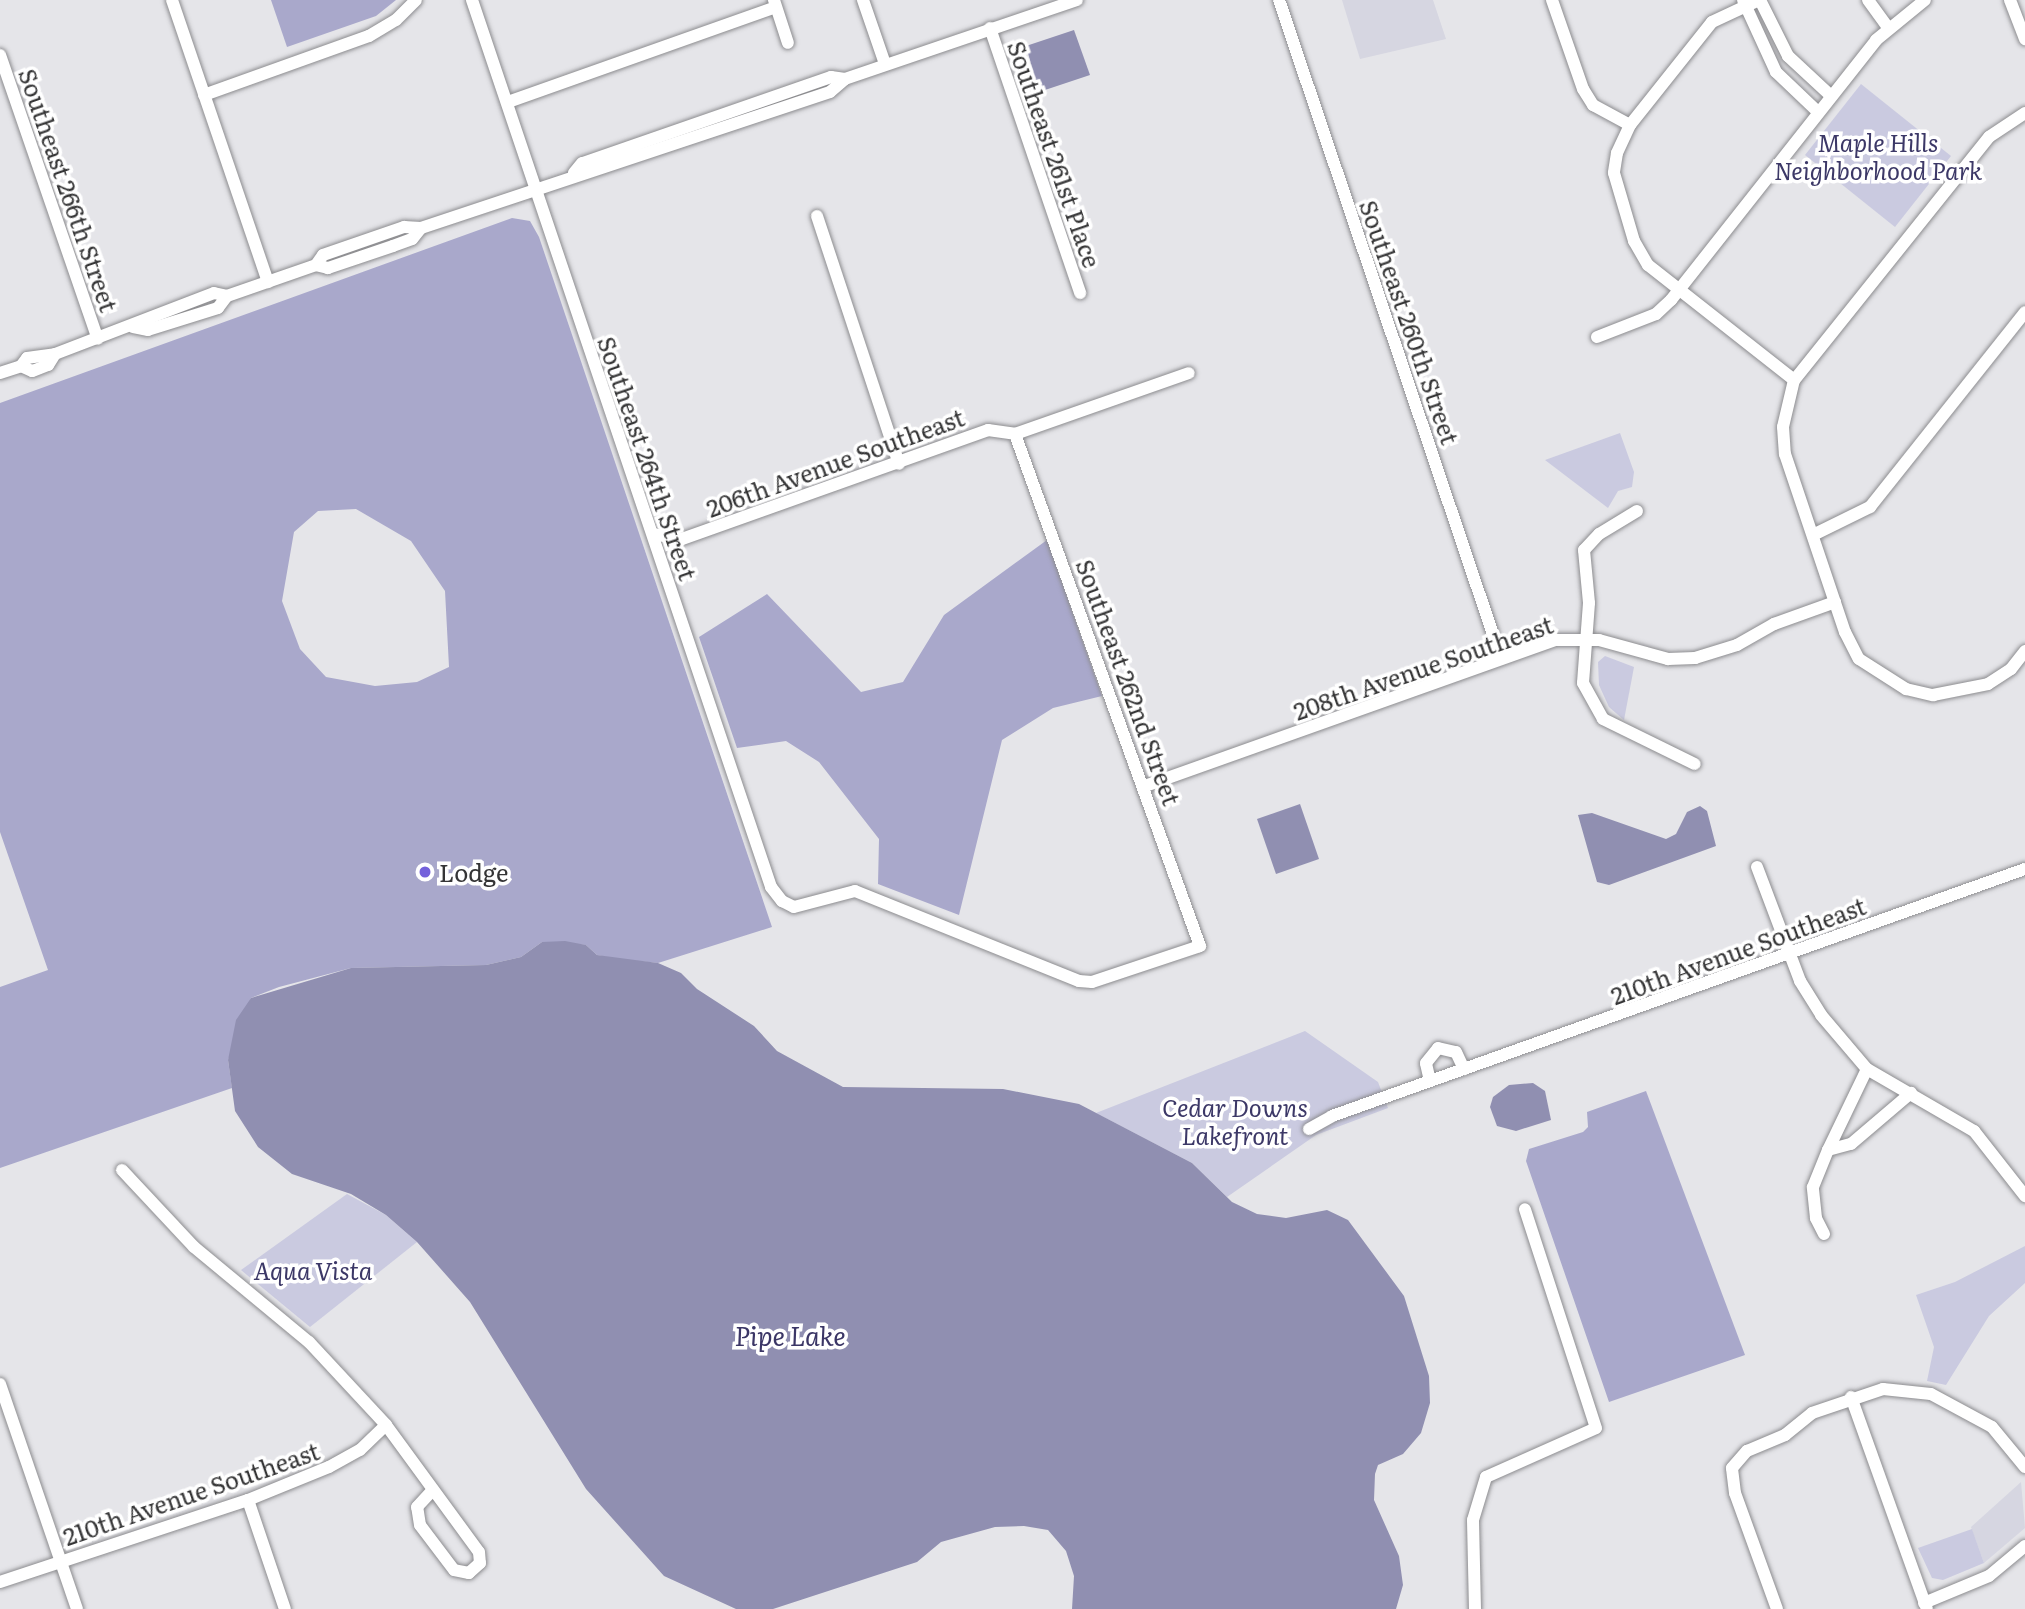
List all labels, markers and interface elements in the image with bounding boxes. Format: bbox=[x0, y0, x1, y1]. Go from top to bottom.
street label: Southeast 261st Place bbox=[1003, 37, 1107, 271]
street label: Southeast 266th Street bbox=[14, 65, 124, 315]
park label: Maple Hills Neighborhood Park bbox=[1774, 128, 1982, 184]
street label: Southeast 260th Street bbox=[1355, 196, 1465, 448]
street label: Southeast 264th Street bbox=[593, 332, 703, 584]
street label: 206th Avenue Southeast bbox=[702, 402, 968, 522]
street label: Southeast 262nd Street bbox=[1071, 555, 1187, 809]
street label: 208th Avenue Southeast bbox=[1290, 609, 1556, 725]
place label: Lodge bbox=[439, 858, 508, 886]
marker: Lodge bbox=[417, 864, 433, 880]
street label: 210th Avenue Southeast bbox=[1607, 890, 1869, 1010]
park label: Cedar Downs Lakefront bbox=[1162, 1093, 1308, 1149]
park label: Aqua Vista bbox=[254, 1256, 372, 1284]
water label: Pipe Lake bbox=[734, 1319, 846, 1351]
street label: 210th Avenue Southeast bbox=[59, 1436, 323, 1550]

